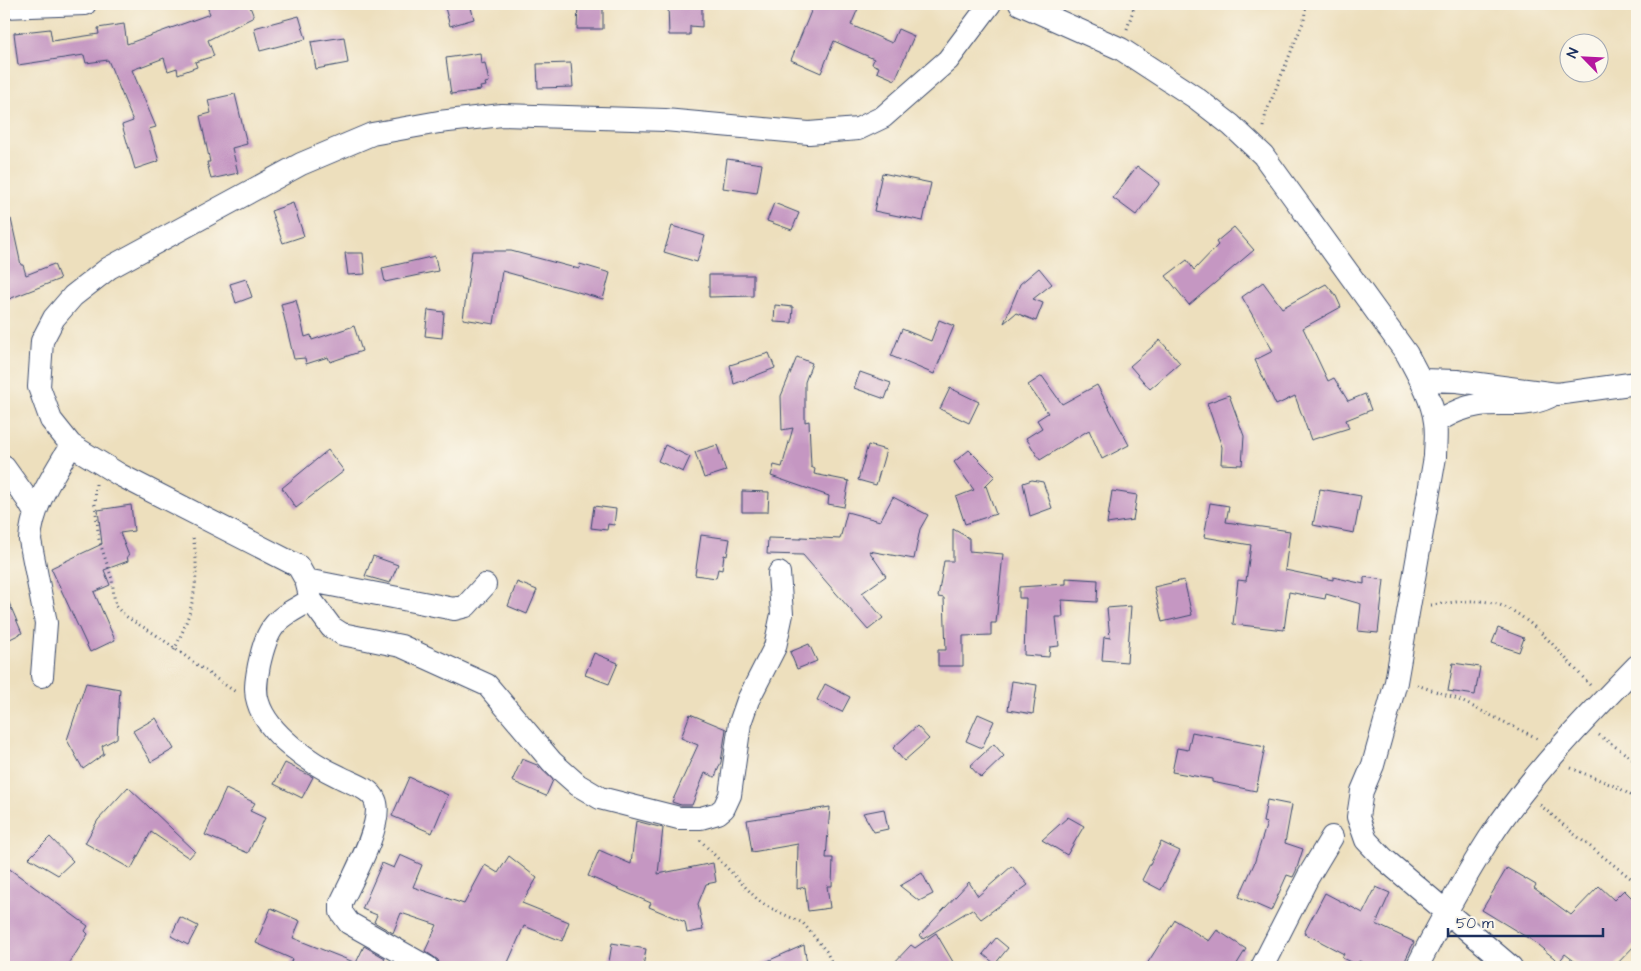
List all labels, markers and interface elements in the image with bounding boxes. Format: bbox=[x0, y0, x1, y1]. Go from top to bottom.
north arrow bbox=[1558, 32, 1608, 82]
text: N bbox=[1562, 45, 1584, 61]
scale bar bbox=[1448, 906, 1604, 938]
text: 50 m bbox=[1456, 913, 1494, 934]

